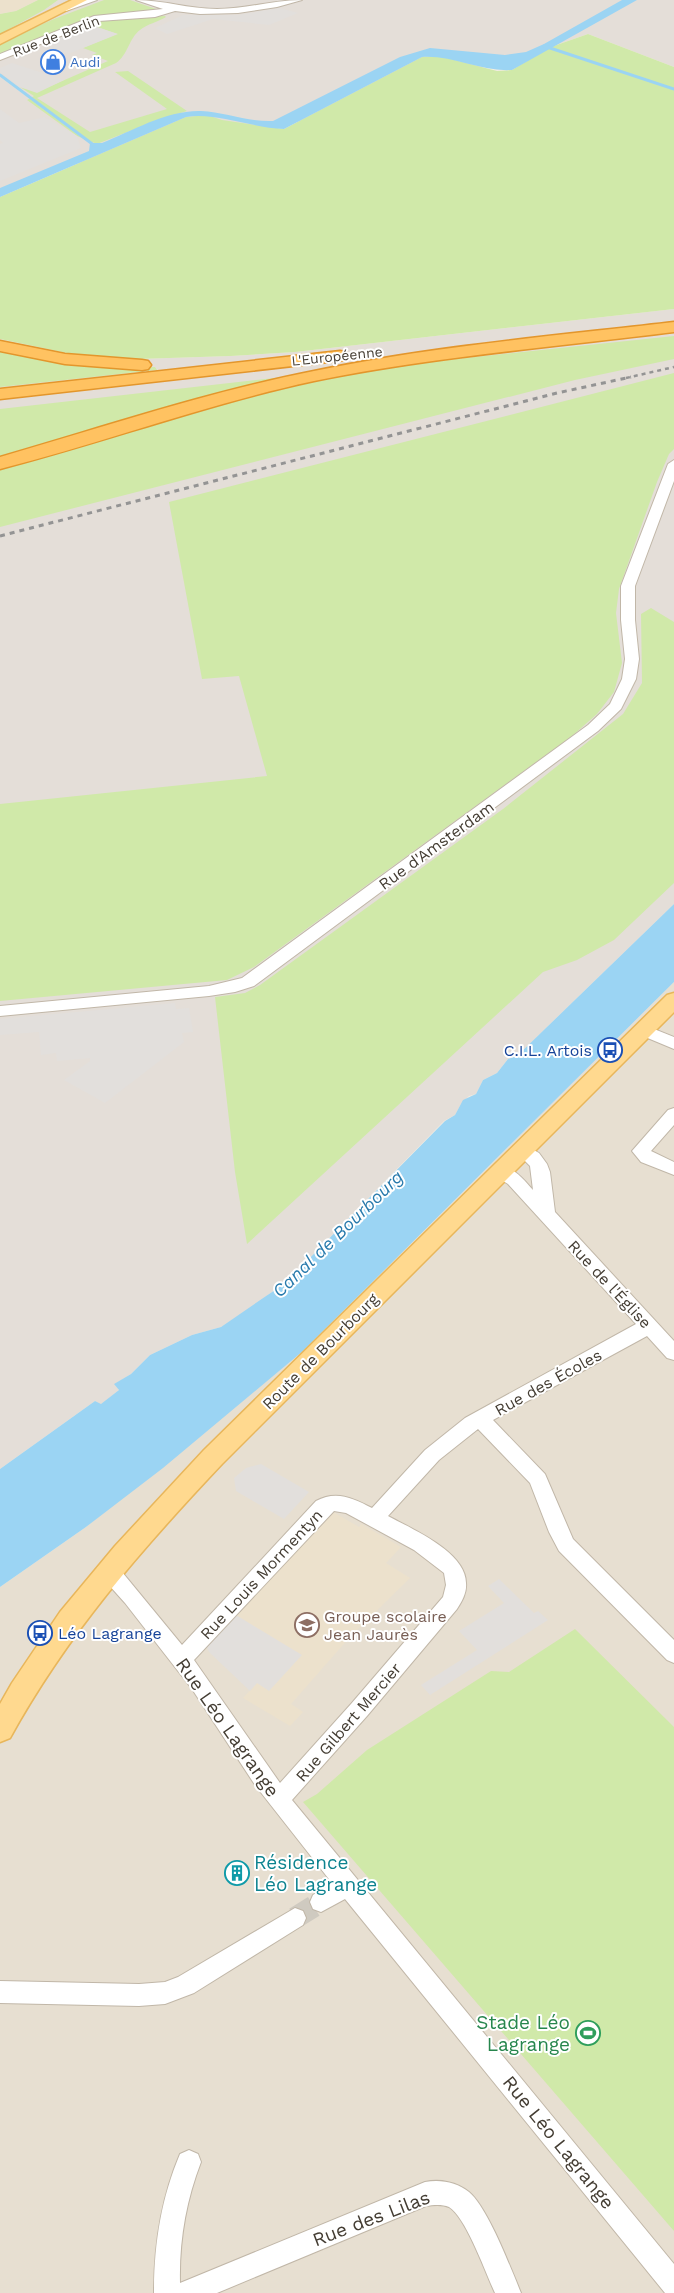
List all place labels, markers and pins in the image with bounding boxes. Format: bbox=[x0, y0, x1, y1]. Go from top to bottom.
shop icon: Audi bbox=[40, 49, 66, 75]
place label: Audi bbox=[70, 54, 100, 70]
bus stop icon: C.I.L. Artois bbox=[597, 1037, 623, 1063]
place label: C.I.L. Artois bbox=[504, 1041, 592, 1060]
place label: Groupe scolaire Jean Jaurès bbox=[324, 1607, 447, 1644]
school or university icon: Groupe scolaire Jean Jaurès bbox=[294, 1612, 320, 1638]
bus stop icon: Léo Lagrange bbox=[27, 1620, 53, 1646]
place label: Léo Lagrange bbox=[58, 1624, 162, 1643]
place label: Résidence Léo Lagrange bbox=[254, 1851, 377, 1896]
building icon: Résidence Léo Lagrange bbox=[224, 1860, 250, 1886]
place label: Stade Léo Lagrange bbox=[476, 2011, 570, 2056]
sports icon: Stade Léo Lagrange bbox=[575, 2020, 601, 2046]

